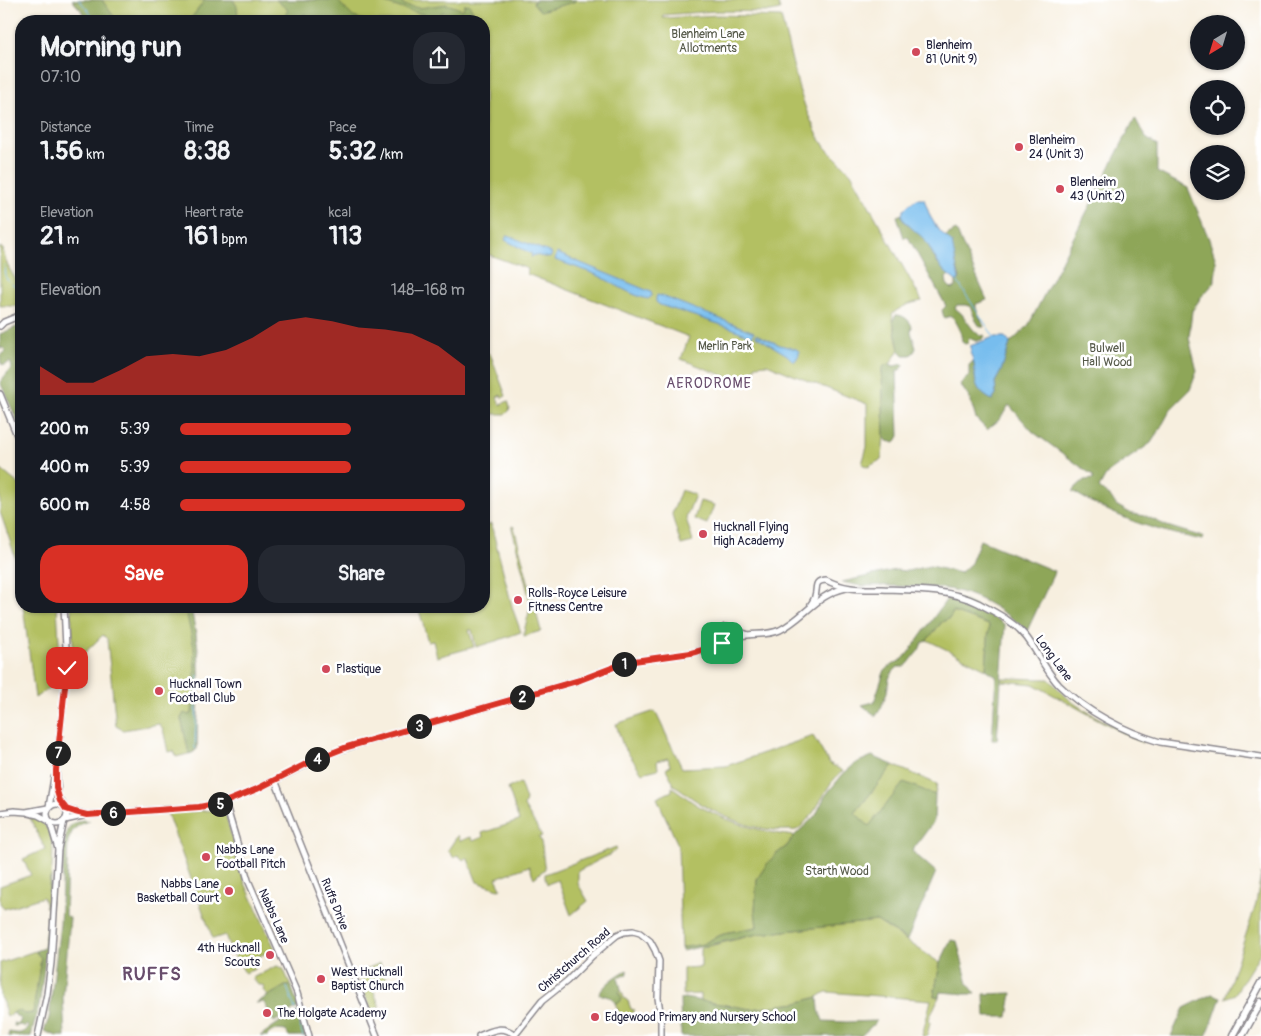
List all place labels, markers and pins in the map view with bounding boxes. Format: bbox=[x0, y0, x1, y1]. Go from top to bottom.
place label: Blenheim 81 (Unit 9) bbox=[926, 38, 978, 67]
marker: Blenheim 81 (Unit 9) bbox=[910, 46, 922, 58]
place label: Blenheim 24 (Unit 3) bbox=[1029, 133, 1084, 162]
marker: Blenheim 24 (Unit 3) bbox=[1013, 141, 1025, 153]
place label: Blenheim 43 (Unit 2) bbox=[1070, 175, 1125, 204]
marker: Blenheim 43 (Unit 2) bbox=[1054, 183, 1066, 195]
place label: Hucknall Flying High Academy bbox=[713, 520, 788, 549]
marker: Hucknall Flying High Academy bbox=[697, 528, 709, 540]
place label: Rolls-Royce Leisure Fitness Centre bbox=[528, 586, 627, 615]
marker: Rolls-Royce Leisure Fitness Centre bbox=[512, 594, 524, 606]
pin bbox=[701, 622, 743, 664]
pin bbox=[46, 647, 88, 689]
pin: 1 bbox=[612, 652, 636, 676]
place label: Plastique bbox=[336, 662, 381, 677]
marker: Plastique bbox=[320, 663, 332, 675]
place label: Hucknall Town Football Club bbox=[169, 677, 242, 706]
pin: 2 bbox=[510, 684, 534, 710]
marker: Hucknall Town Football Club bbox=[153, 685, 165, 697]
pin: 3 bbox=[406, 714, 432, 738]
pin: 7 bbox=[46, 740, 70, 766]
pin: 4 bbox=[304, 746, 330, 772]
pin: 5 bbox=[208, 792, 232, 816]
pin: 6 bbox=[100, 800, 126, 826]
place label: Nabbs Lane Football Pitch bbox=[216, 843, 286, 872]
marker: Nabbs Lane Football Pitch bbox=[200, 851, 212, 863]
place label: Nabbs Lane Basketball Court bbox=[137, 877, 219, 906]
marker: Nabbs Lane Basketball Court bbox=[223, 885, 235, 897]
place label: 4th Hucknall Scouts bbox=[197, 941, 261, 970]
marker: 4th Hucknall Scouts bbox=[264, 949, 276, 961]
place label: West Hucknall Baptist Church bbox=[331, 965, 404, 994]
marker: West Hucknall Baptist Church bbox=[315, 973, 327, 985]
place label: The Holgate Academy bbox=[277, 1006, 386, 1021]
marker: The Holgate Academy bbox=[261, 1007, 273, 1019]
place label: Edgewood Primary and Nursery School bbox=[605, 1010, 796, 1025]
marker: Edgewood Primary and Nursery School bbox=[589, 1011, 601, 1023]

